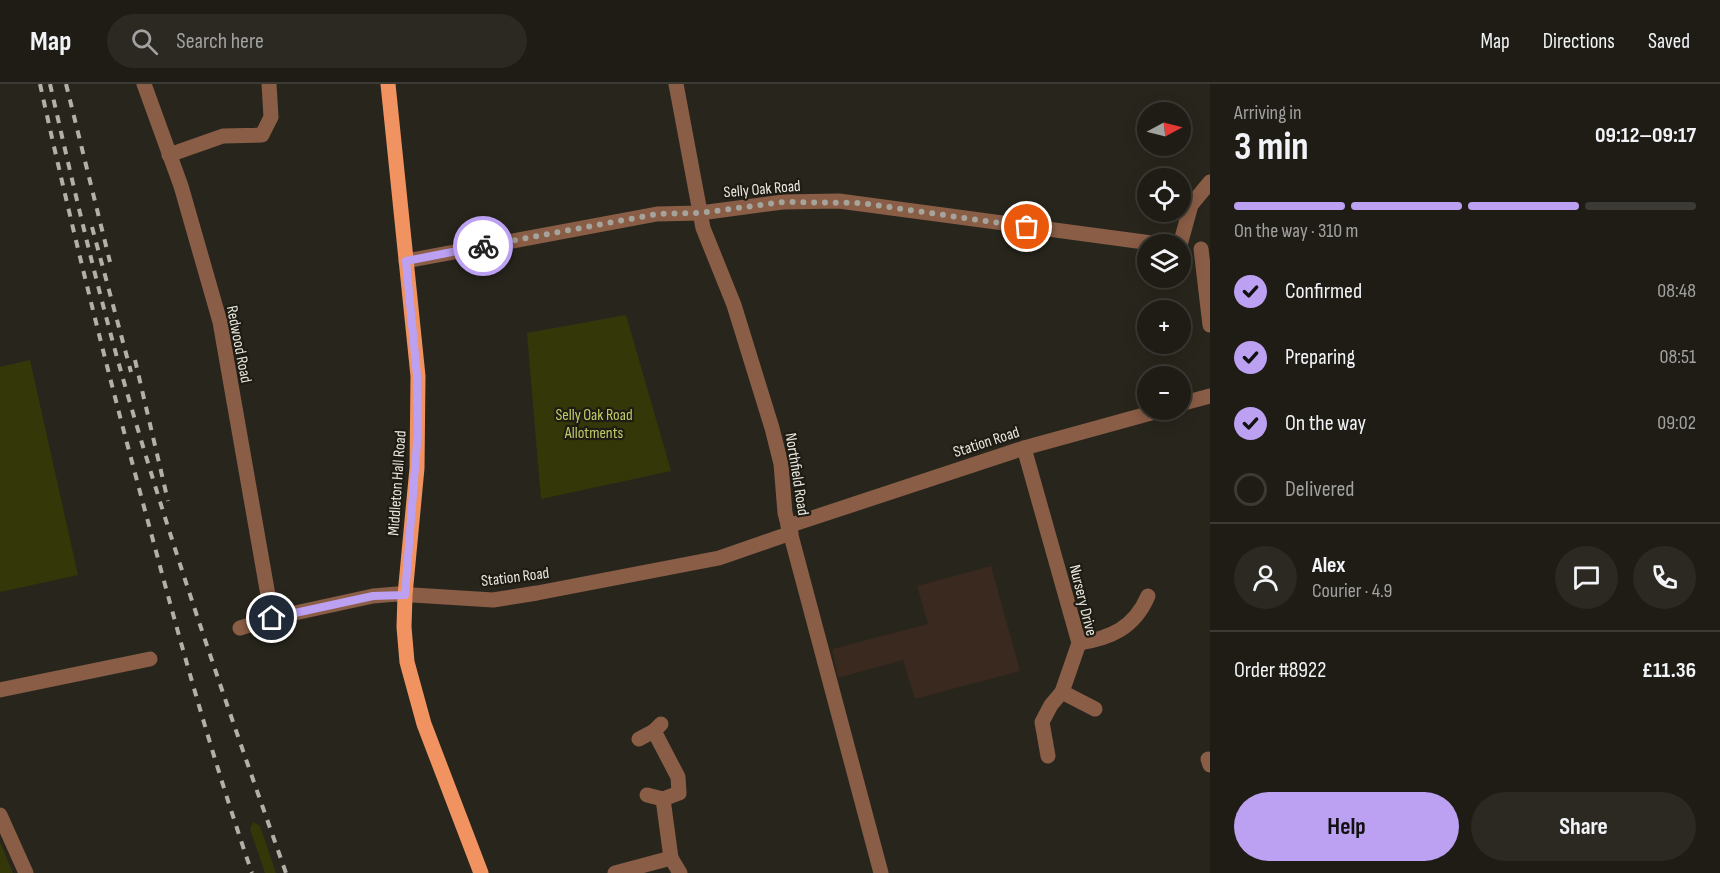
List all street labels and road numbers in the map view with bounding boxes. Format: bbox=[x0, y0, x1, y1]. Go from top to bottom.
street label: Selly Oak Road bbox=[723, 177, 801, 202]
street label: Redwood Road bbox=[222, 304, 255, 385]
street label: Station Road bbox=[951, 423, 1022, 462]
street label: Middleton Hall Road bbox=[384, 430, 411, 536]
street label: Northfield Road bbox=[781, 431, 812, 517]
street label: Nursery Drive bbox=[1065, 563, 1101, 638]
street label: Station Road bbox=[480, 564, 550, 591]

